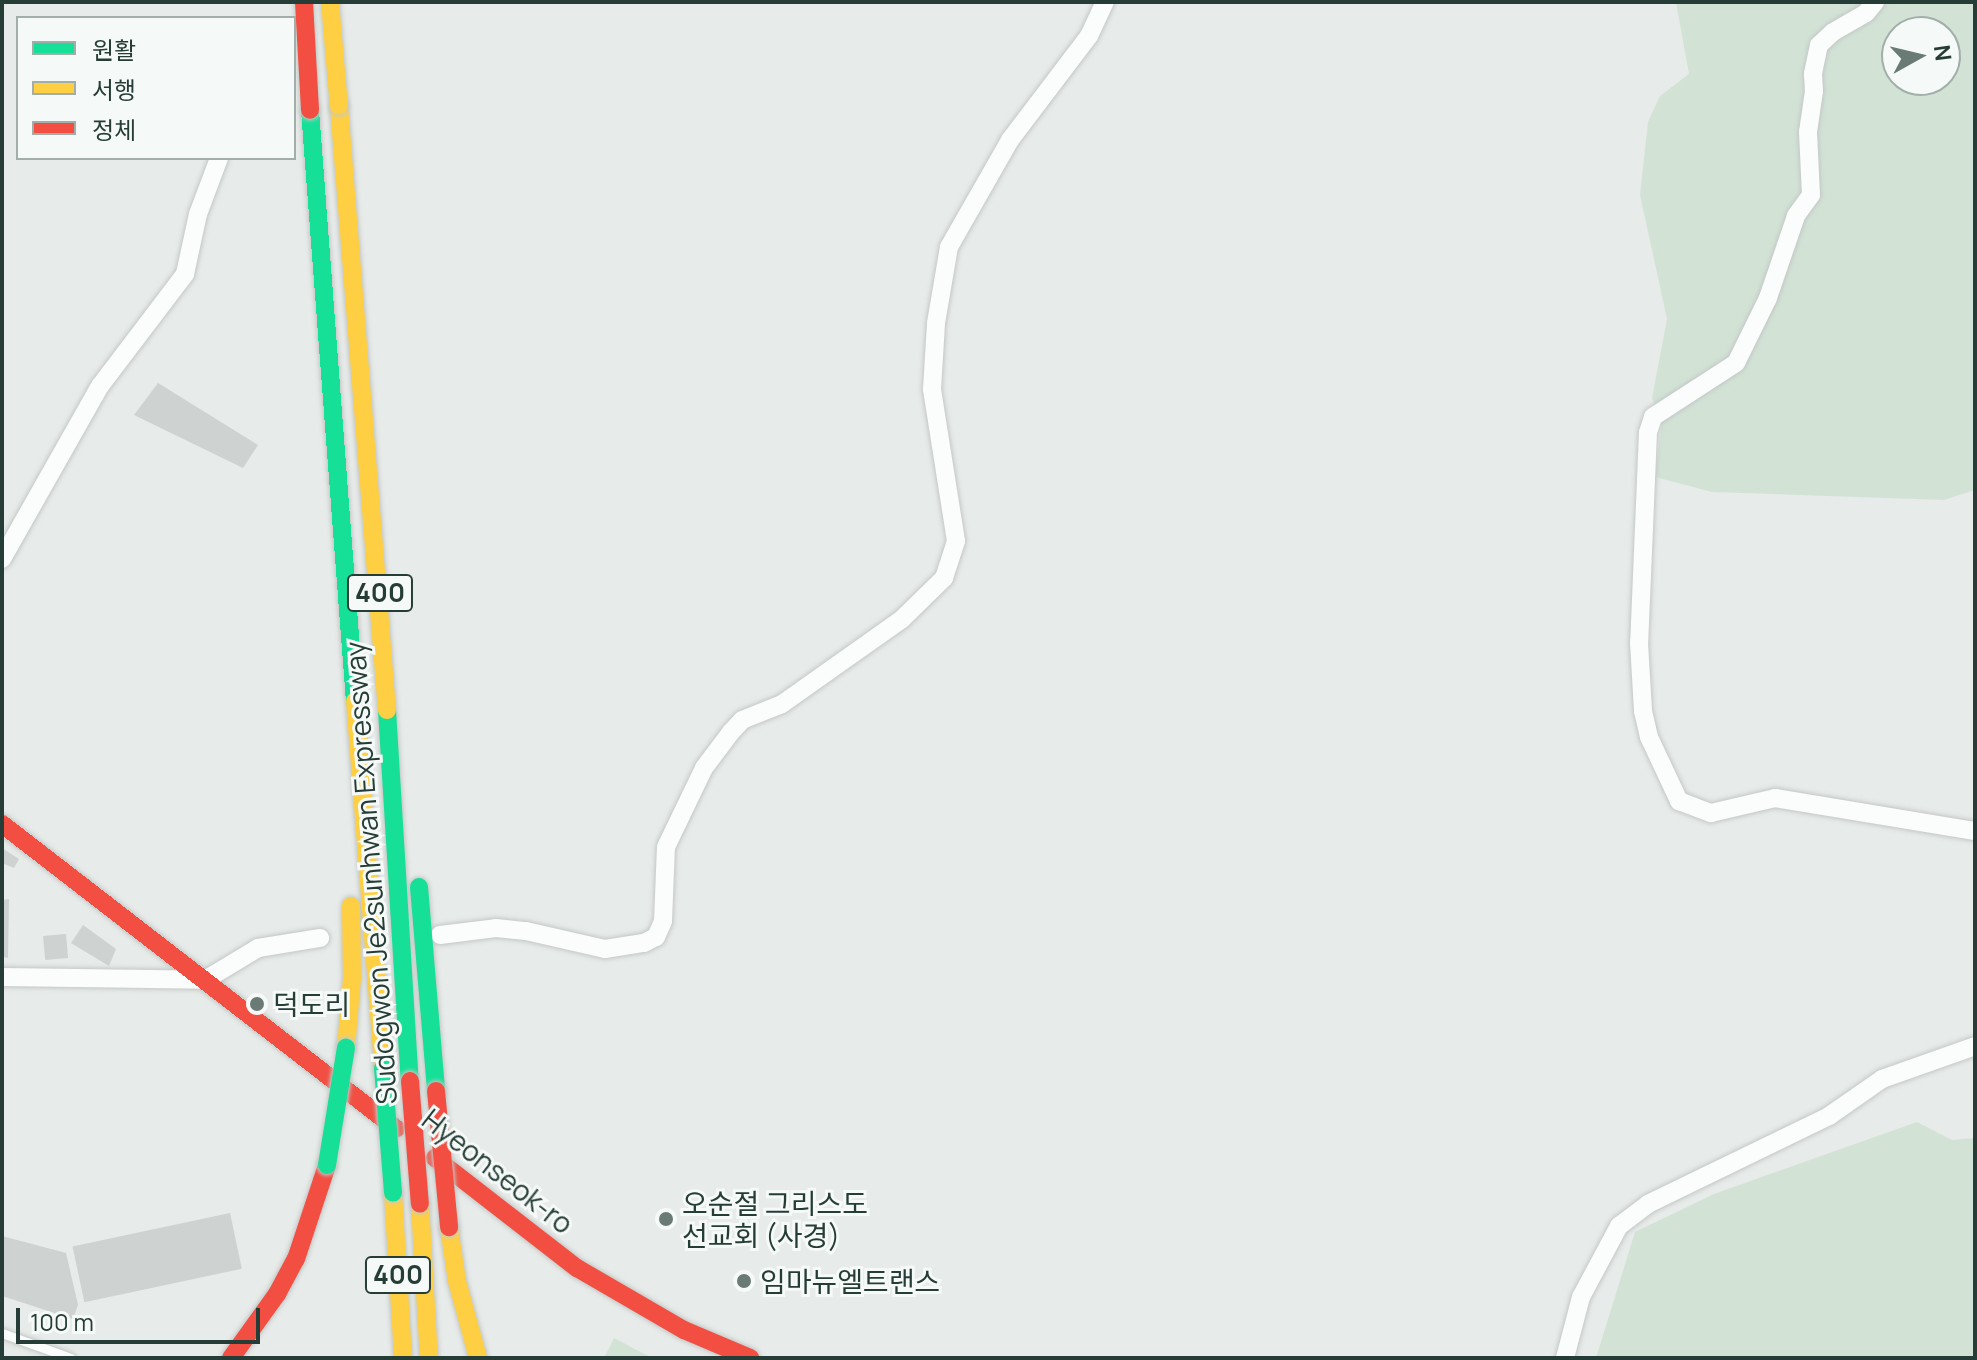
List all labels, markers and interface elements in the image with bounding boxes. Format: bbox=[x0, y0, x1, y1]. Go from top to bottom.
legend bbox=[16, 16, 296, 160]
north arrow bbox=[1881, 16, 1961, 96]
text: 원활 bbox=[92, 33, 136, 66]
text: N bbox=[1927, 43, 1959, 63]
text: 서행 bbox=[92, 73, 136, 106]
text: 정체 bbox=[92, 113, 136, 146]
road number: 400 bbox=[346, 571, 414, 615]
street label: Sudogwon Je2sunhwan Expressway bbox=[337, 640, 403, 1106]
place label: 덕도리 bbox=[273, 987, 350, 1021]
marker: 덕도리 bbox=[248, 995, 266, 1013]
street label: Hyeonseok-ro bbox=[416, 1102, 580, 1240]
place label: 오순절 그리스도 선교회 (사경) bbox=[682, 1186, 868, 1252]
marker: 오순절 그리스도 선교회 (사경) bbox=[657, 1210, 675, 1228]
road number: 400 bbox=[364, 1253, 432, 1297]
place label: 임마뉴엘트랜스 bbox=[760, 1264, 940, 1298]
marker: 임마뉴엘트랜스 bbox=[735, 1272, 753, 1290]
scale bar bbox=[20, 1292, 264, 1342]
text: 100 m bbox=[30, 1305, 94, 1338]

